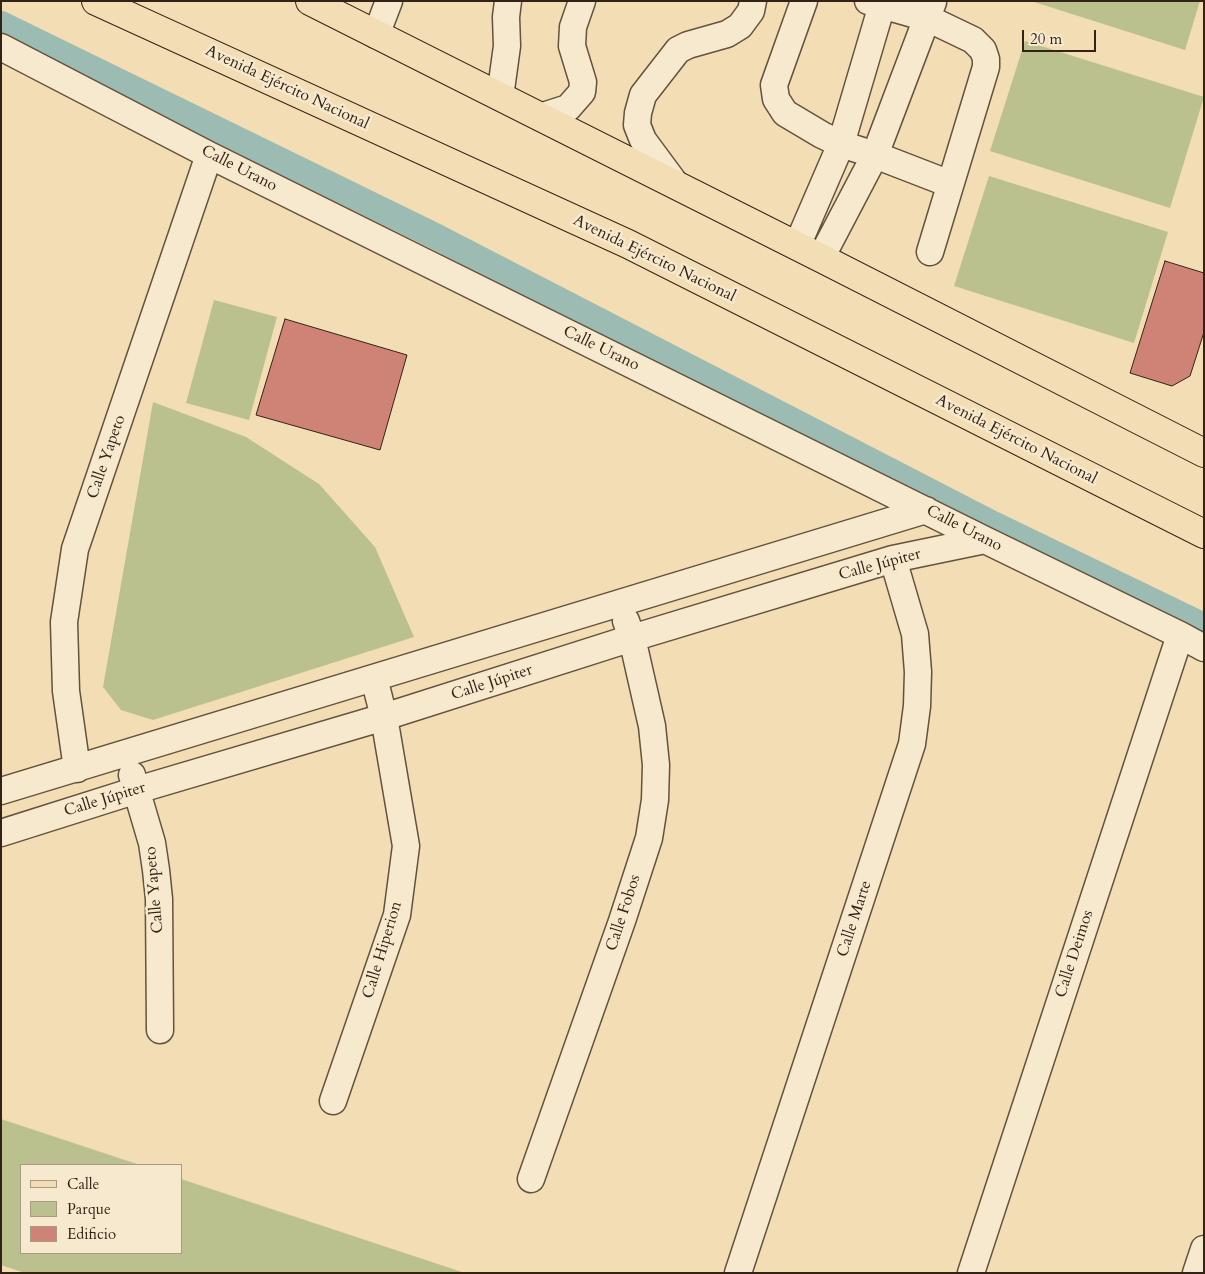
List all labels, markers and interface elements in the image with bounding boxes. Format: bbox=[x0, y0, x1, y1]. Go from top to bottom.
scale bar bbox=[1025, 20, 1099, 52]
text: 20 m bbox=[1030, 29, 1062, 49]
street label: Avenida Ejército Nacional bbox=[202, 42, 372, 134]
street label: Calle Urano bbox=[198, 142, 280, 196]
street label: Avenida Ejército Nacional bbox=[570, 211, 738, 307]
street label: Calle Urano bbox=[560, 322, 642, 376]
street label: Avenida Ejército Nacional bbox=[932, 391, 1100, 489]
street label: Calle Yapeto bbox=[84, 413, 130, 501]
street label: Calle Urano bbox=[923, 502, 1005, 556]
street label: Calle Júpiter bbox=[837, 545, 923, 585]
street label: Calle Júpiter bbox=[449, 661, 535, 705]
street label: Calle Júpiter bbox=[62, 779, 148, 821]
street label: Calle Yapeto bbox=[142, 846, 168, 934]
street label: Calle Fobos bbox=[603, 872, 645, 954]
street label: Calle Marte bbox=[834, 878, 876, 960]
street label: Calle Hiperion bbox=[359, 899, 407, 1001]
street label: Calle Deimos bbox=[1052, 908, 1098, 1000]
legend bbox=[20, 1164, 182, 1254]
text: Calle bbox=[67, 1174, 99, 1194]
text: Parque bbox=[67, 1199, 111, 1219]
text: Edificio bbox=[67, 1224, 116, 1244]

